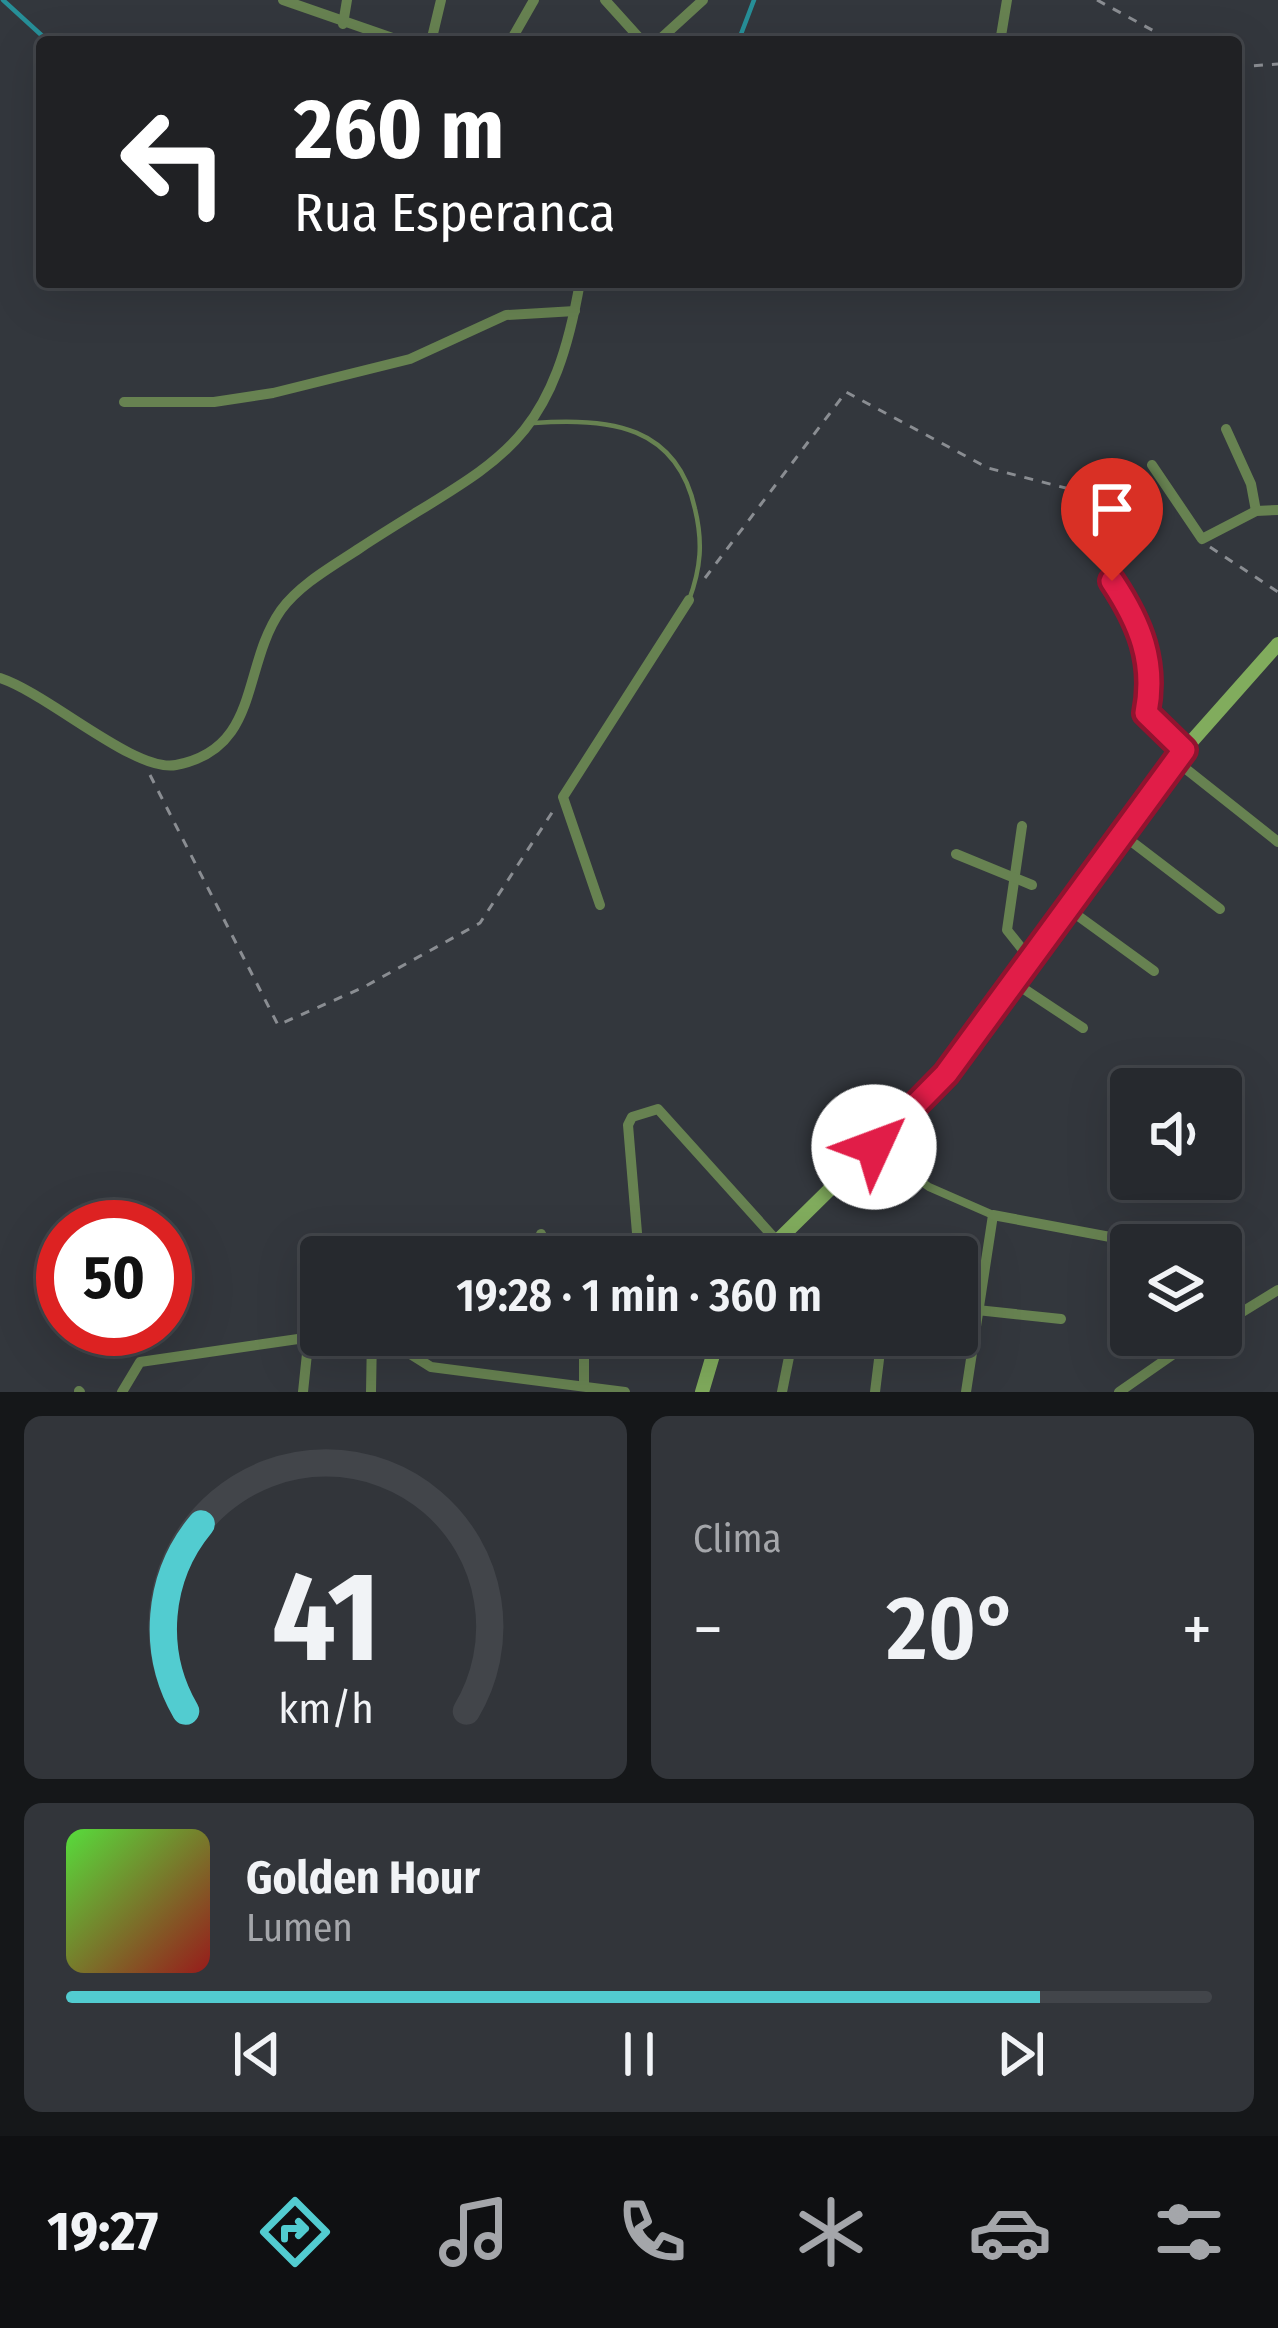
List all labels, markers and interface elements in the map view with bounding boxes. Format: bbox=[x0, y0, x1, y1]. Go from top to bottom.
text: 260 m bbox=[294, 79, 504, 180]
icon: left bbox=[96, 84, 252, 240]
text: Rua Esperanca bbox=[294, 181, 615, 245]
pin bbox=[1061, 458, 1163, 581]
icon: arrive bbox=[1079, 476, 1145, 542]
map controls bbox=[1110, 1068, 1242, 1356]
button: sound bbox=[1110, 1068, 1242, 1200]
position arrow bbox=[811, 1084, 937, 1210]
speed limit sign: 50 bbox=[36, 1200, 192, 1356]
button: layers bbox=[1110, 1224, 1242, 1356]
text: 19:28 · 1 min · 360 m bbox=[456, 1269, 822, 1323]
text: Clima bbox=[693, 1516, 782, 1562]
text: 41 bbox=[271, 1543, 380, 1693]
text: 20° bbox=[886, 1575, 1018, 1683]
text: − bbox=[693, 1590, 723, 1669]
text: + bbox=[1182, 1590, 1212, 1669]
text: km/h bbox=[278, 1682, 373, 1733]
text: Golden Hour bbox=[246, 1851, 480, 1905]
text: Lumen bbox=[246, 1905, 353, 1951]
icon: previous bbox=[224, 2021, 290, 2087]
icon: pause bbox=[606, 2021, 672, 2087]
icon: next bbox=[988, 2021, 1054, 2087]
icon: directions bbox=[253, 2190, 337, 2274]
icon: music bbox=[432, 2190, 516, 2274]
icon: phone bbox=[610, 2190, 694, 2274]
icon: climate bbox=[789, 2190, 873, 2274]
icon: car bbox=[968, 2190, 1052, 2274]
icon: filters bbox=[1147, 2190, 1231, 2274]
text: 19:27 bbox=[47, 2200, 158, 2264]

